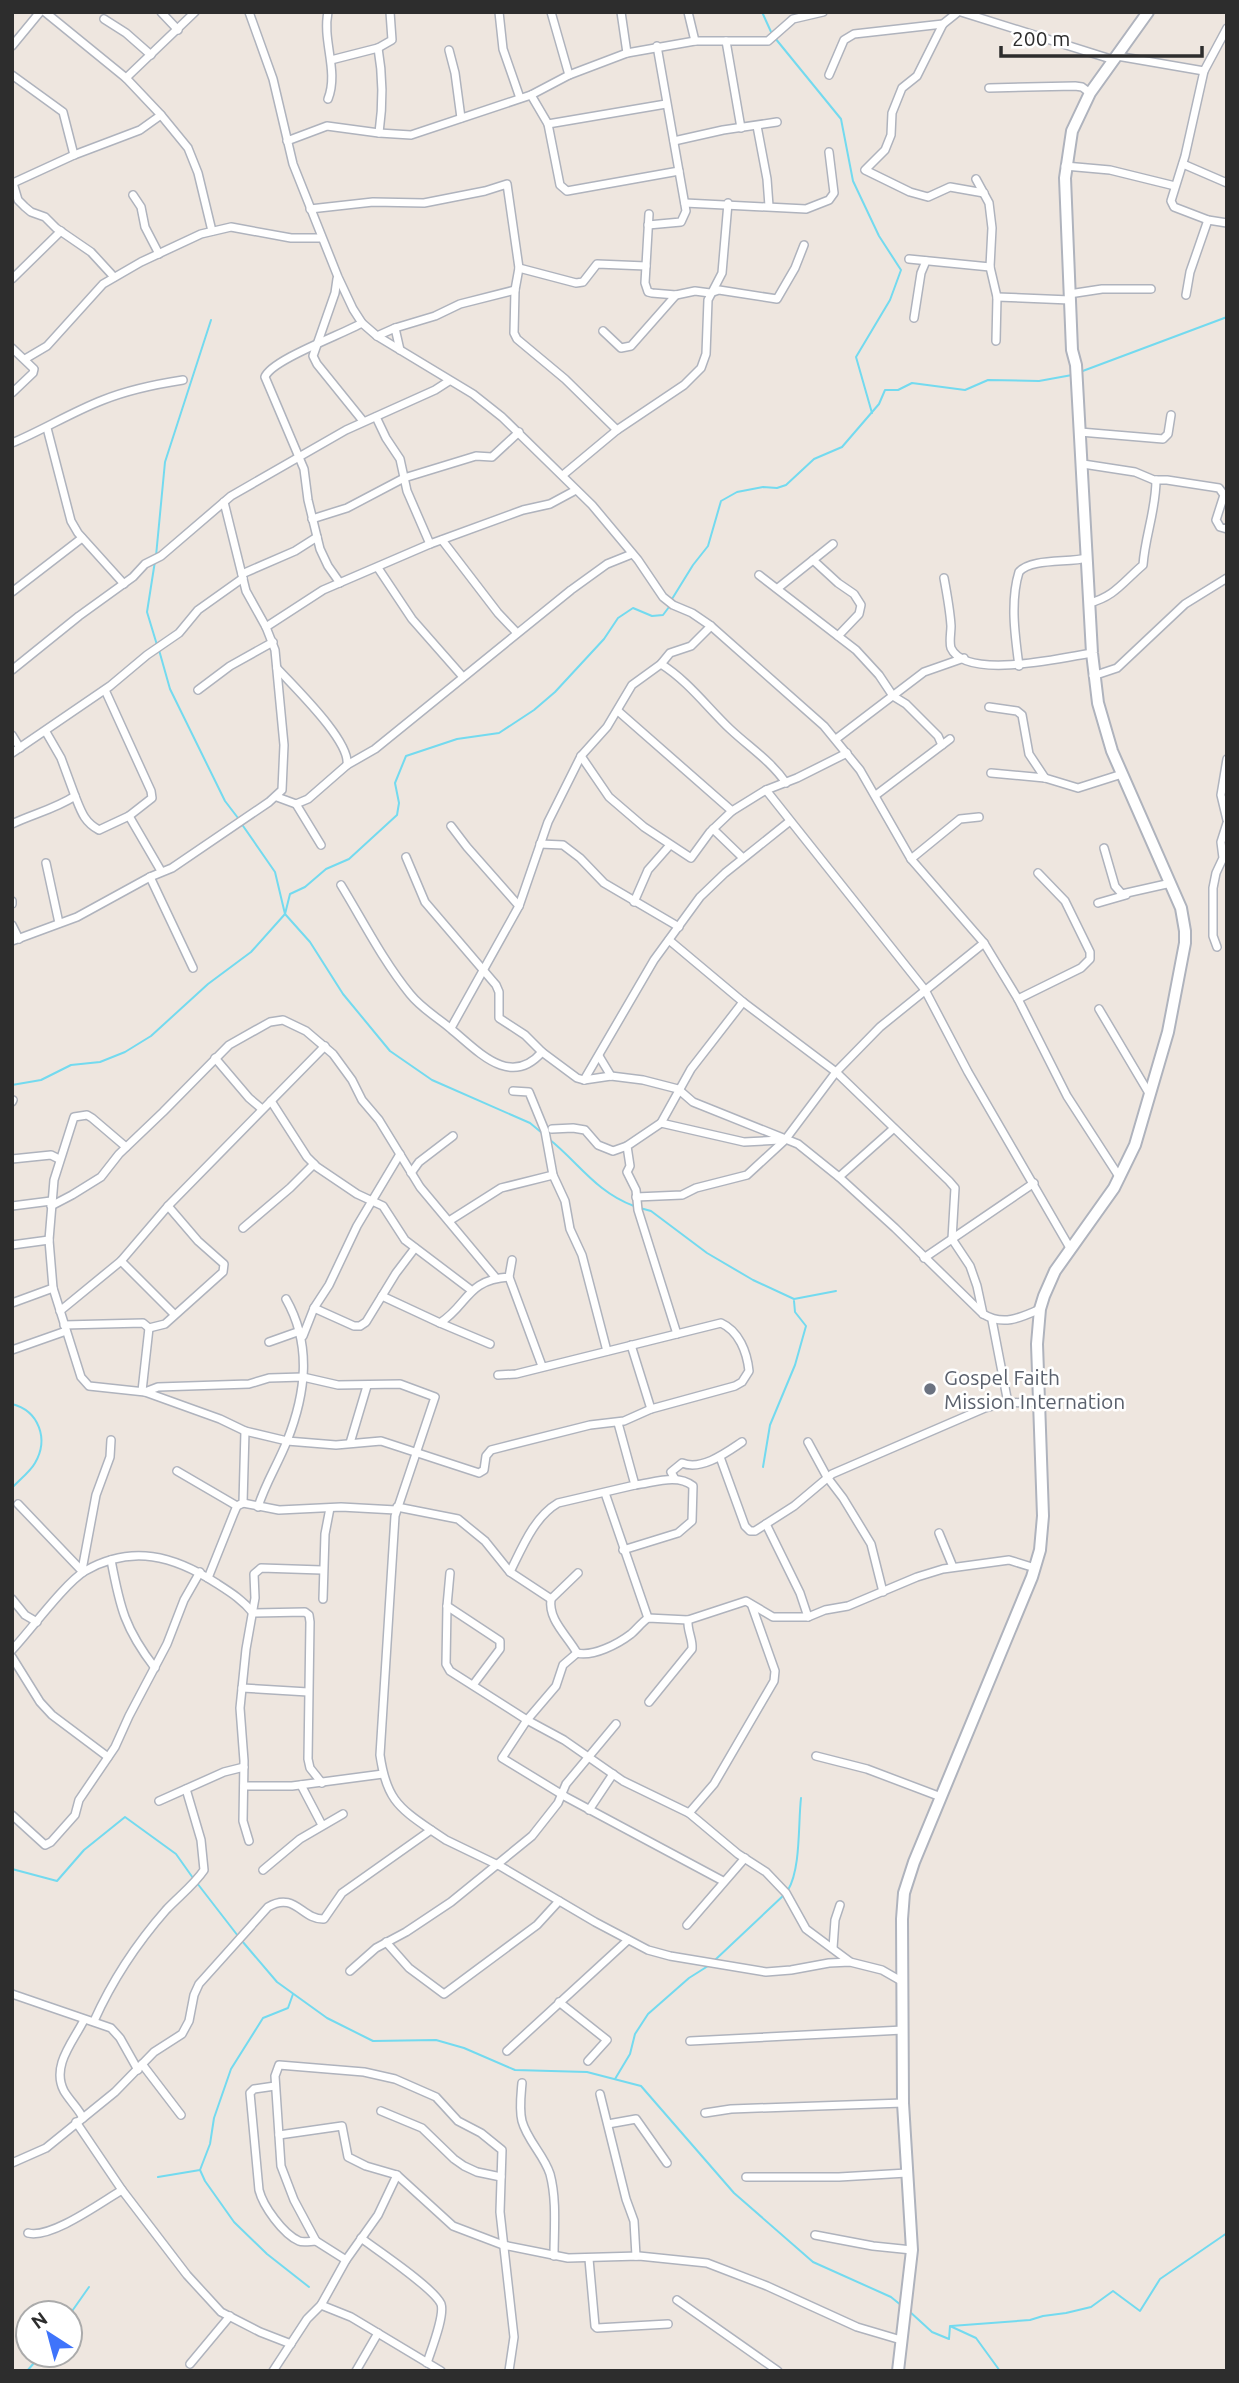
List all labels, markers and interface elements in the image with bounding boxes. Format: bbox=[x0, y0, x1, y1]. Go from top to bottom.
scale bar bbox=[1001, 14, 1202, 58]
text: 200 m bbox=[1012, 26, 1070, 50]
place label: Gospel Faith Mission Internation bbox=[944, 1365, 1125, 1413]
marker: Gospel Faith Mission Internation bbox=[922, 1381, 938, 1397]
north arrow bbox=[14, 2299, 84, 2369]
text: N bbox=[27, 2307, 51, 2333]

